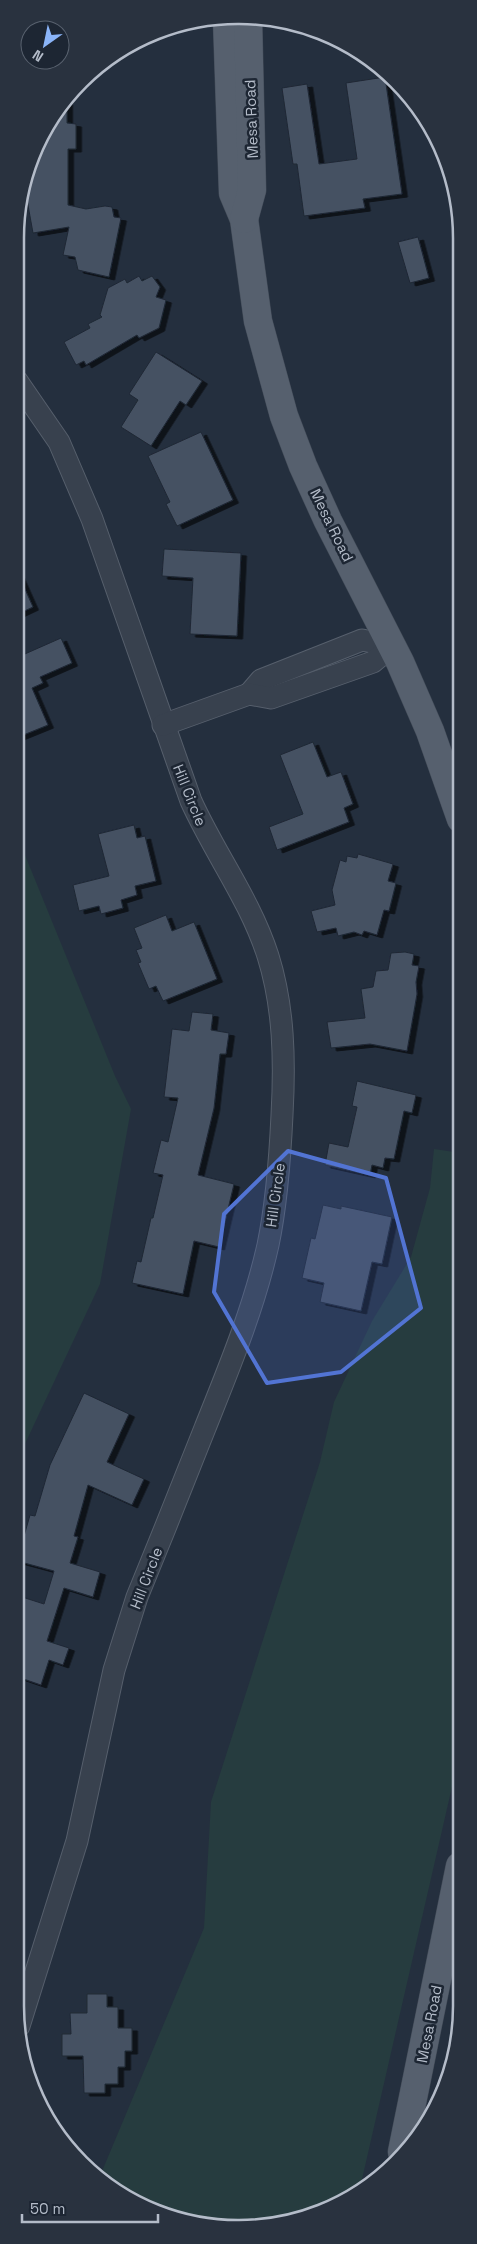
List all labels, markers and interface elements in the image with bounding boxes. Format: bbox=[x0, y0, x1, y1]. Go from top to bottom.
north arrow bbox=[20, 20, 70, 70]
text: N bbox=[29, 46, 47, 66]
street label: Mesa Road bbox=[240, 79, 262, 159]
street label: Mesa Road bbox=[306, 485, 358, 565]
street label: Hill Circle bbox=[169, 761, 211, 829]
street label: Hill Circle bbox=[261, 1161, 289, 1228]
street label: Hill Circle bbox=[125, 1544, 167, 1612]
street label: Mesa Road bbox=[412, 1983, 446, 2065]
scale bar bbox=[22, 2192, 159, 2224]
text: 50 m bbox=[30, 2199, 65, 2218]

